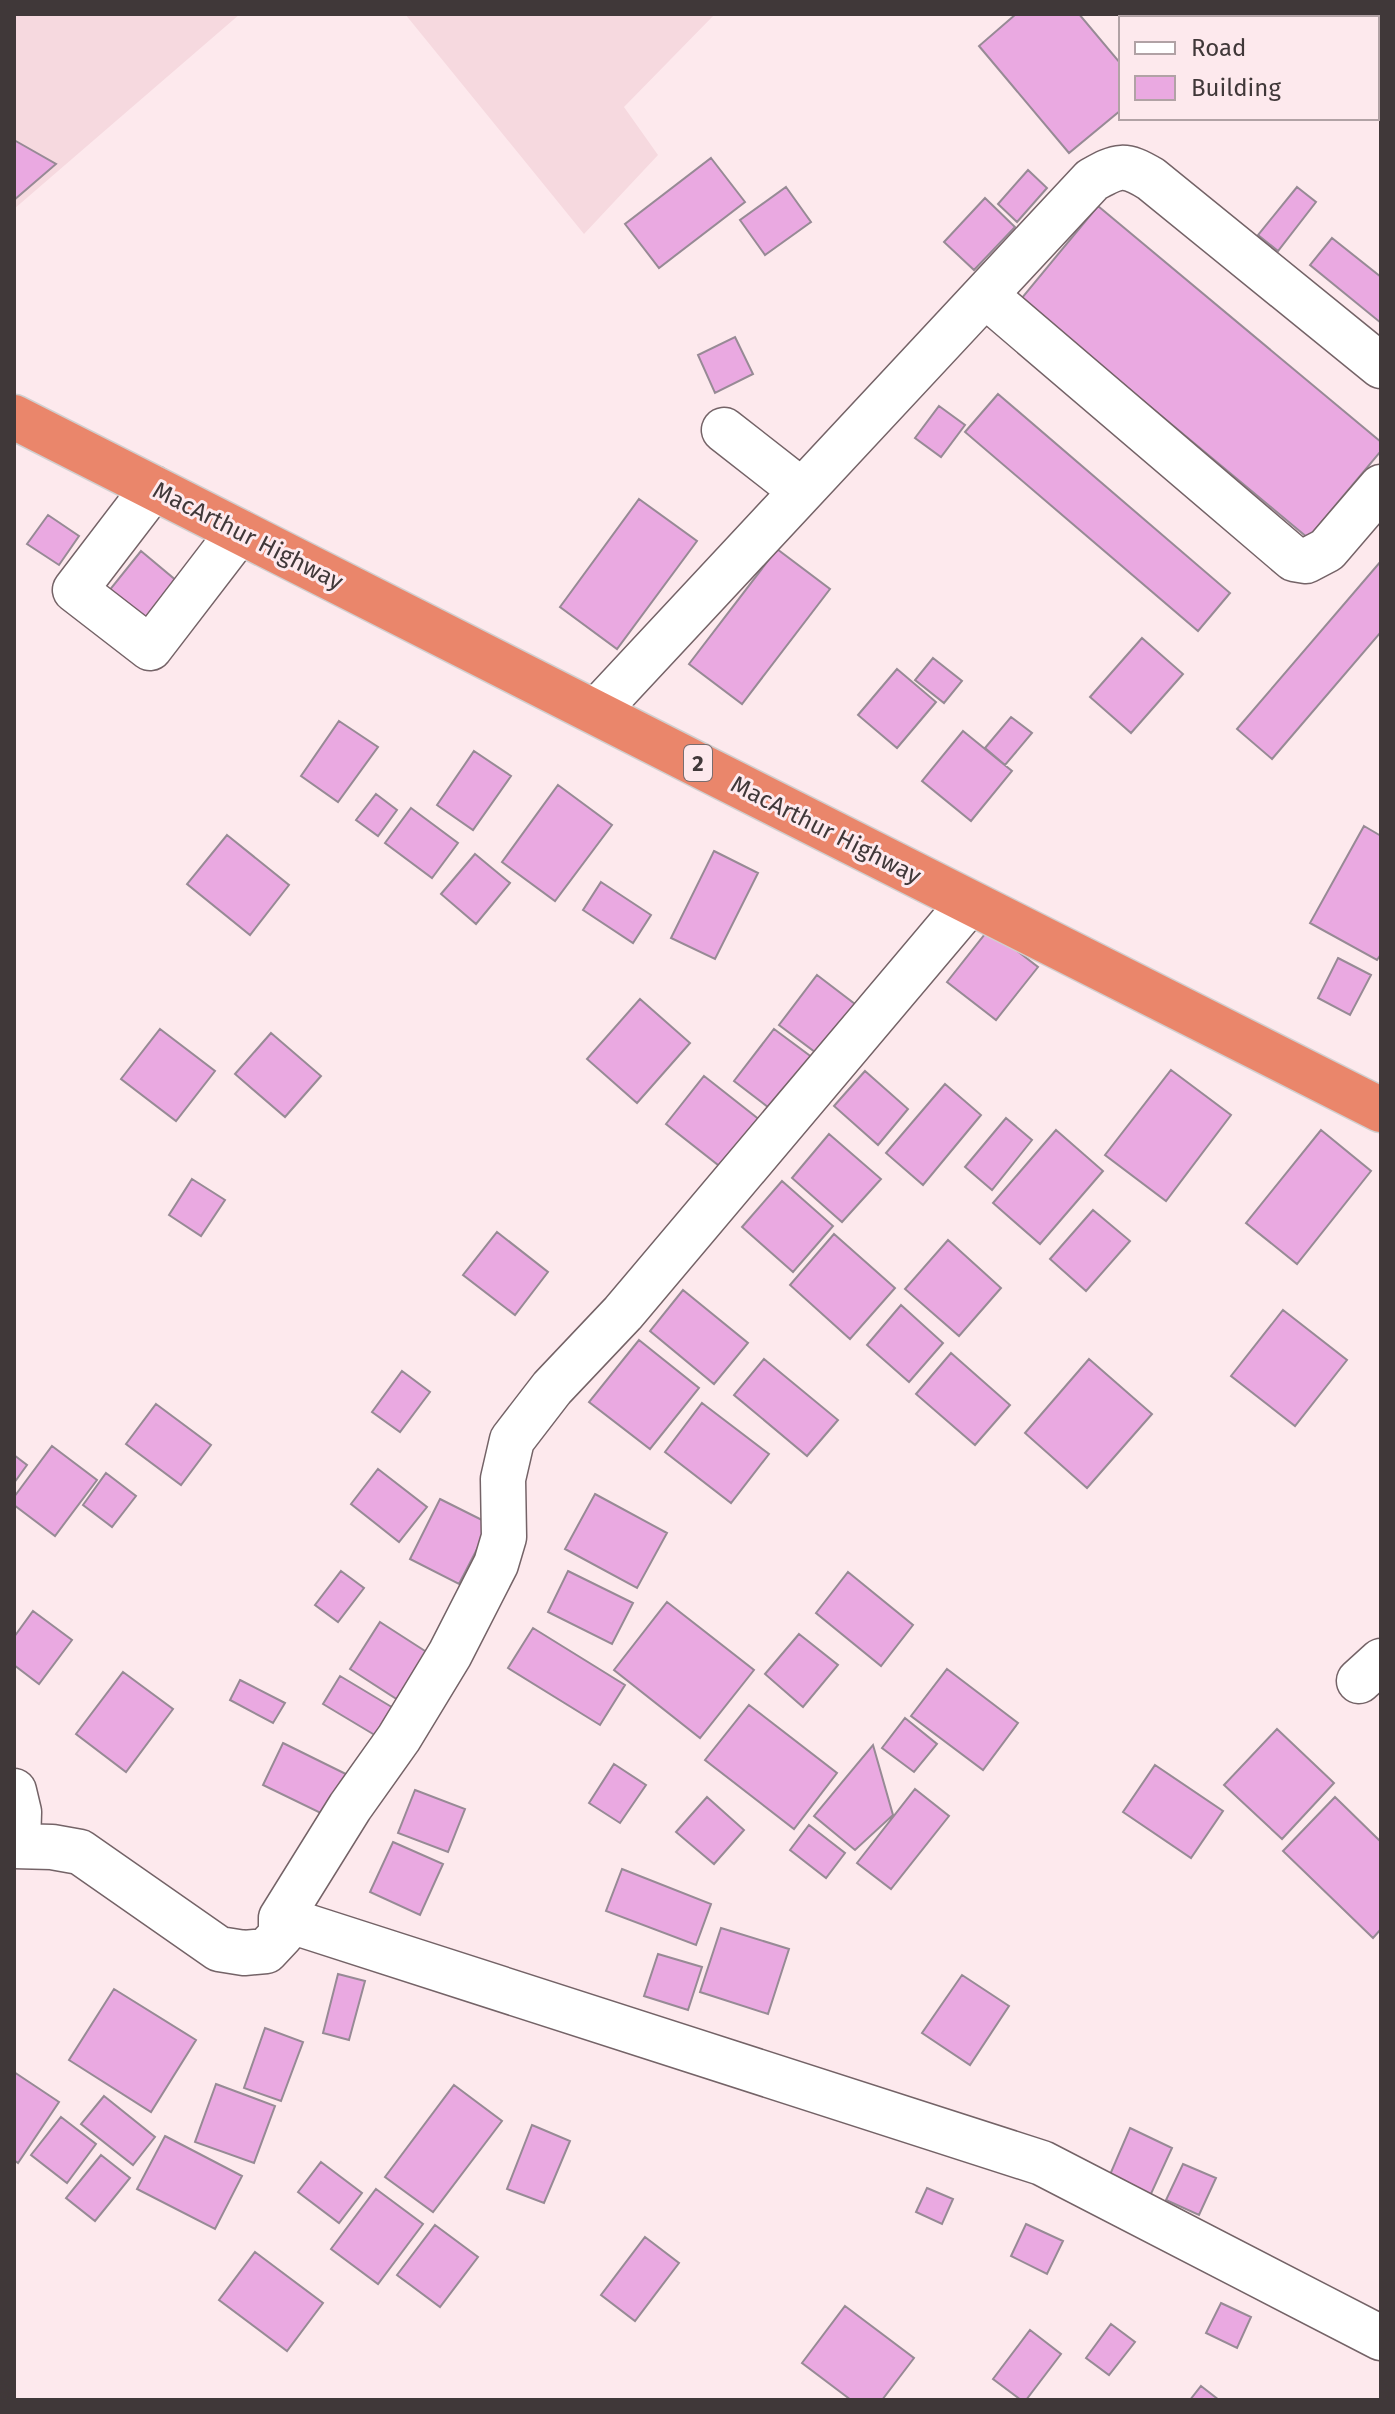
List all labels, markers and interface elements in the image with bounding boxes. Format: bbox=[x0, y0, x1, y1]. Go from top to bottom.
legend bbox=[1119, 16, 1379, 120]
text: Road bbox=[1191, 34, 1246, 62]
text: Building bbox=[1191, 74, 1281, 102]
street label: MacArthur Highway bbox=[148, 476, 348, 596]
road number: 2 bbox=[684, 745, 712, 781]
street label: MacArthur Highway bbox=[726, 770, 926, 890]

